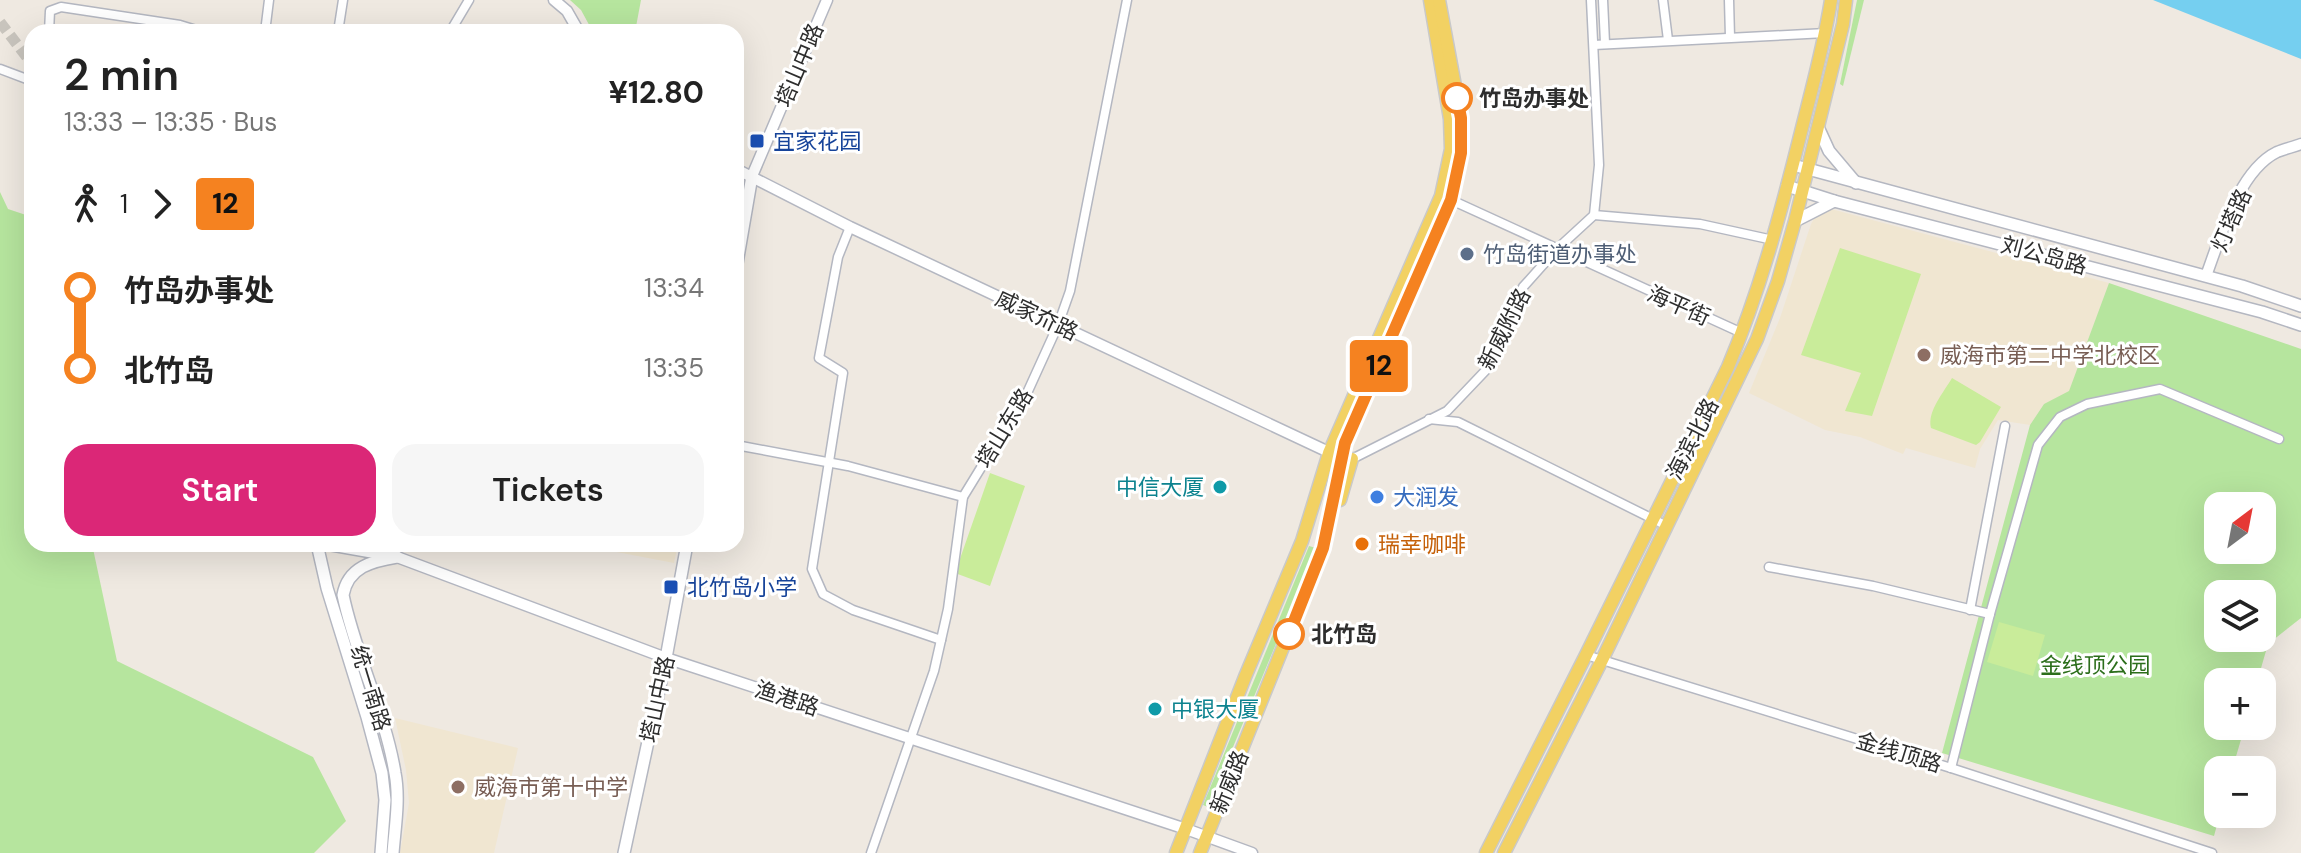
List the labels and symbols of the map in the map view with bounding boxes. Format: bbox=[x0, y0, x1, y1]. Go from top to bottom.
street label: 塔山中路 bbox=[769, 19, 830, 111]
marker: 竹岛办事处 bbox=[1442, 83, 1472, 113]
place label: 竹岛办事处 bbox=[1479, 84, 1589, 113]
place label: 宜家花园 bbox=[773, 127, 861, 156]
marker: 宜家花园 bbox=[748, 132, 766, 150]
street label: 灯塔路 bbox=[2205, 184, 2258, 256]
street label: 刘公岛路 bbox=[1998, 230, 2090, 281]
place label: 竹岛街道办事处 bbox=[1483, 240, 1637, 269]
marker: 竹岛街道办事处 bbox=[1458, 245, 1476, 263]
street label: 海平街 bbox=[1643, 279, 1715, 332]
street label: 新威附路 bbox=[1472, 283, 1537, 375]
street label: 威家夼路 bbox=[991, 284, 1083, 347]
line badge: 12 bbox=[1343, 340, 1415, 392]
place label: 威海市第二中学北校区 bbox=[1940, 341, 2160, 370]
marker: 威海市第二中学北校区 bbox=[1915, 346, 1933, 364]
street label: 塔山东路 bbox=[969, 383, 1040, 473]
street label: 海滨北路 bbox=[1660, 393, 1725, 485]
place label: 中信大厦 bbox=[1116, 473, 1204, 502]
marker: 中信大厦 bbox=[1211, 478, 1229, 496]
place label: 大润发 bbox=[1393, 483, 1459, 512]
marker: 大润发 bbox=[1368, 488, 1386, 506]
north arrow bbox=[2204, 492, 2276, 564]
place label: 瑞幸咖啡 bbox=[1378, 530, 1466, 559]
marker: 瑞幸咖啡 bbox=[1353, 535, 1371, 553]
place label: 北竹岛小学 bbox=[687, 573, 797, 602]
marker: 北竹岛小学 bbox=[662, 578, 680, 596]
marker: 北竹岛 bbox=[1274, 619, 1304, 649]
place label: 北竹岛 bbox=[1311, 620, 1377, 649]
street label: 统一南路 bbox=[344, 642, 397, 734]
park label: 金线顶公园 bbox=[2040, 651, 2150, 680]
street label: 塔山中路 bbox=[634, 653, 681, 745]
street label: 渔港路 bbox=[751, 674, 823, 722]
place label: 中银大厦 bbox=[1171, 695, 1259, 724]
marker: 中银大厦 bbox=[1146, 700, 1164, 718]
street label: 金线顶路 bbox=[1853, 726, 1945, 779]
street label: 新威路 bbox=[1204, 746, 1255, 818]
place label: 威海市第十中学 bbox=[474, 773, 628, 802]
marker: 威海市第十中学 bbox=[449, 778, 467, 796]

